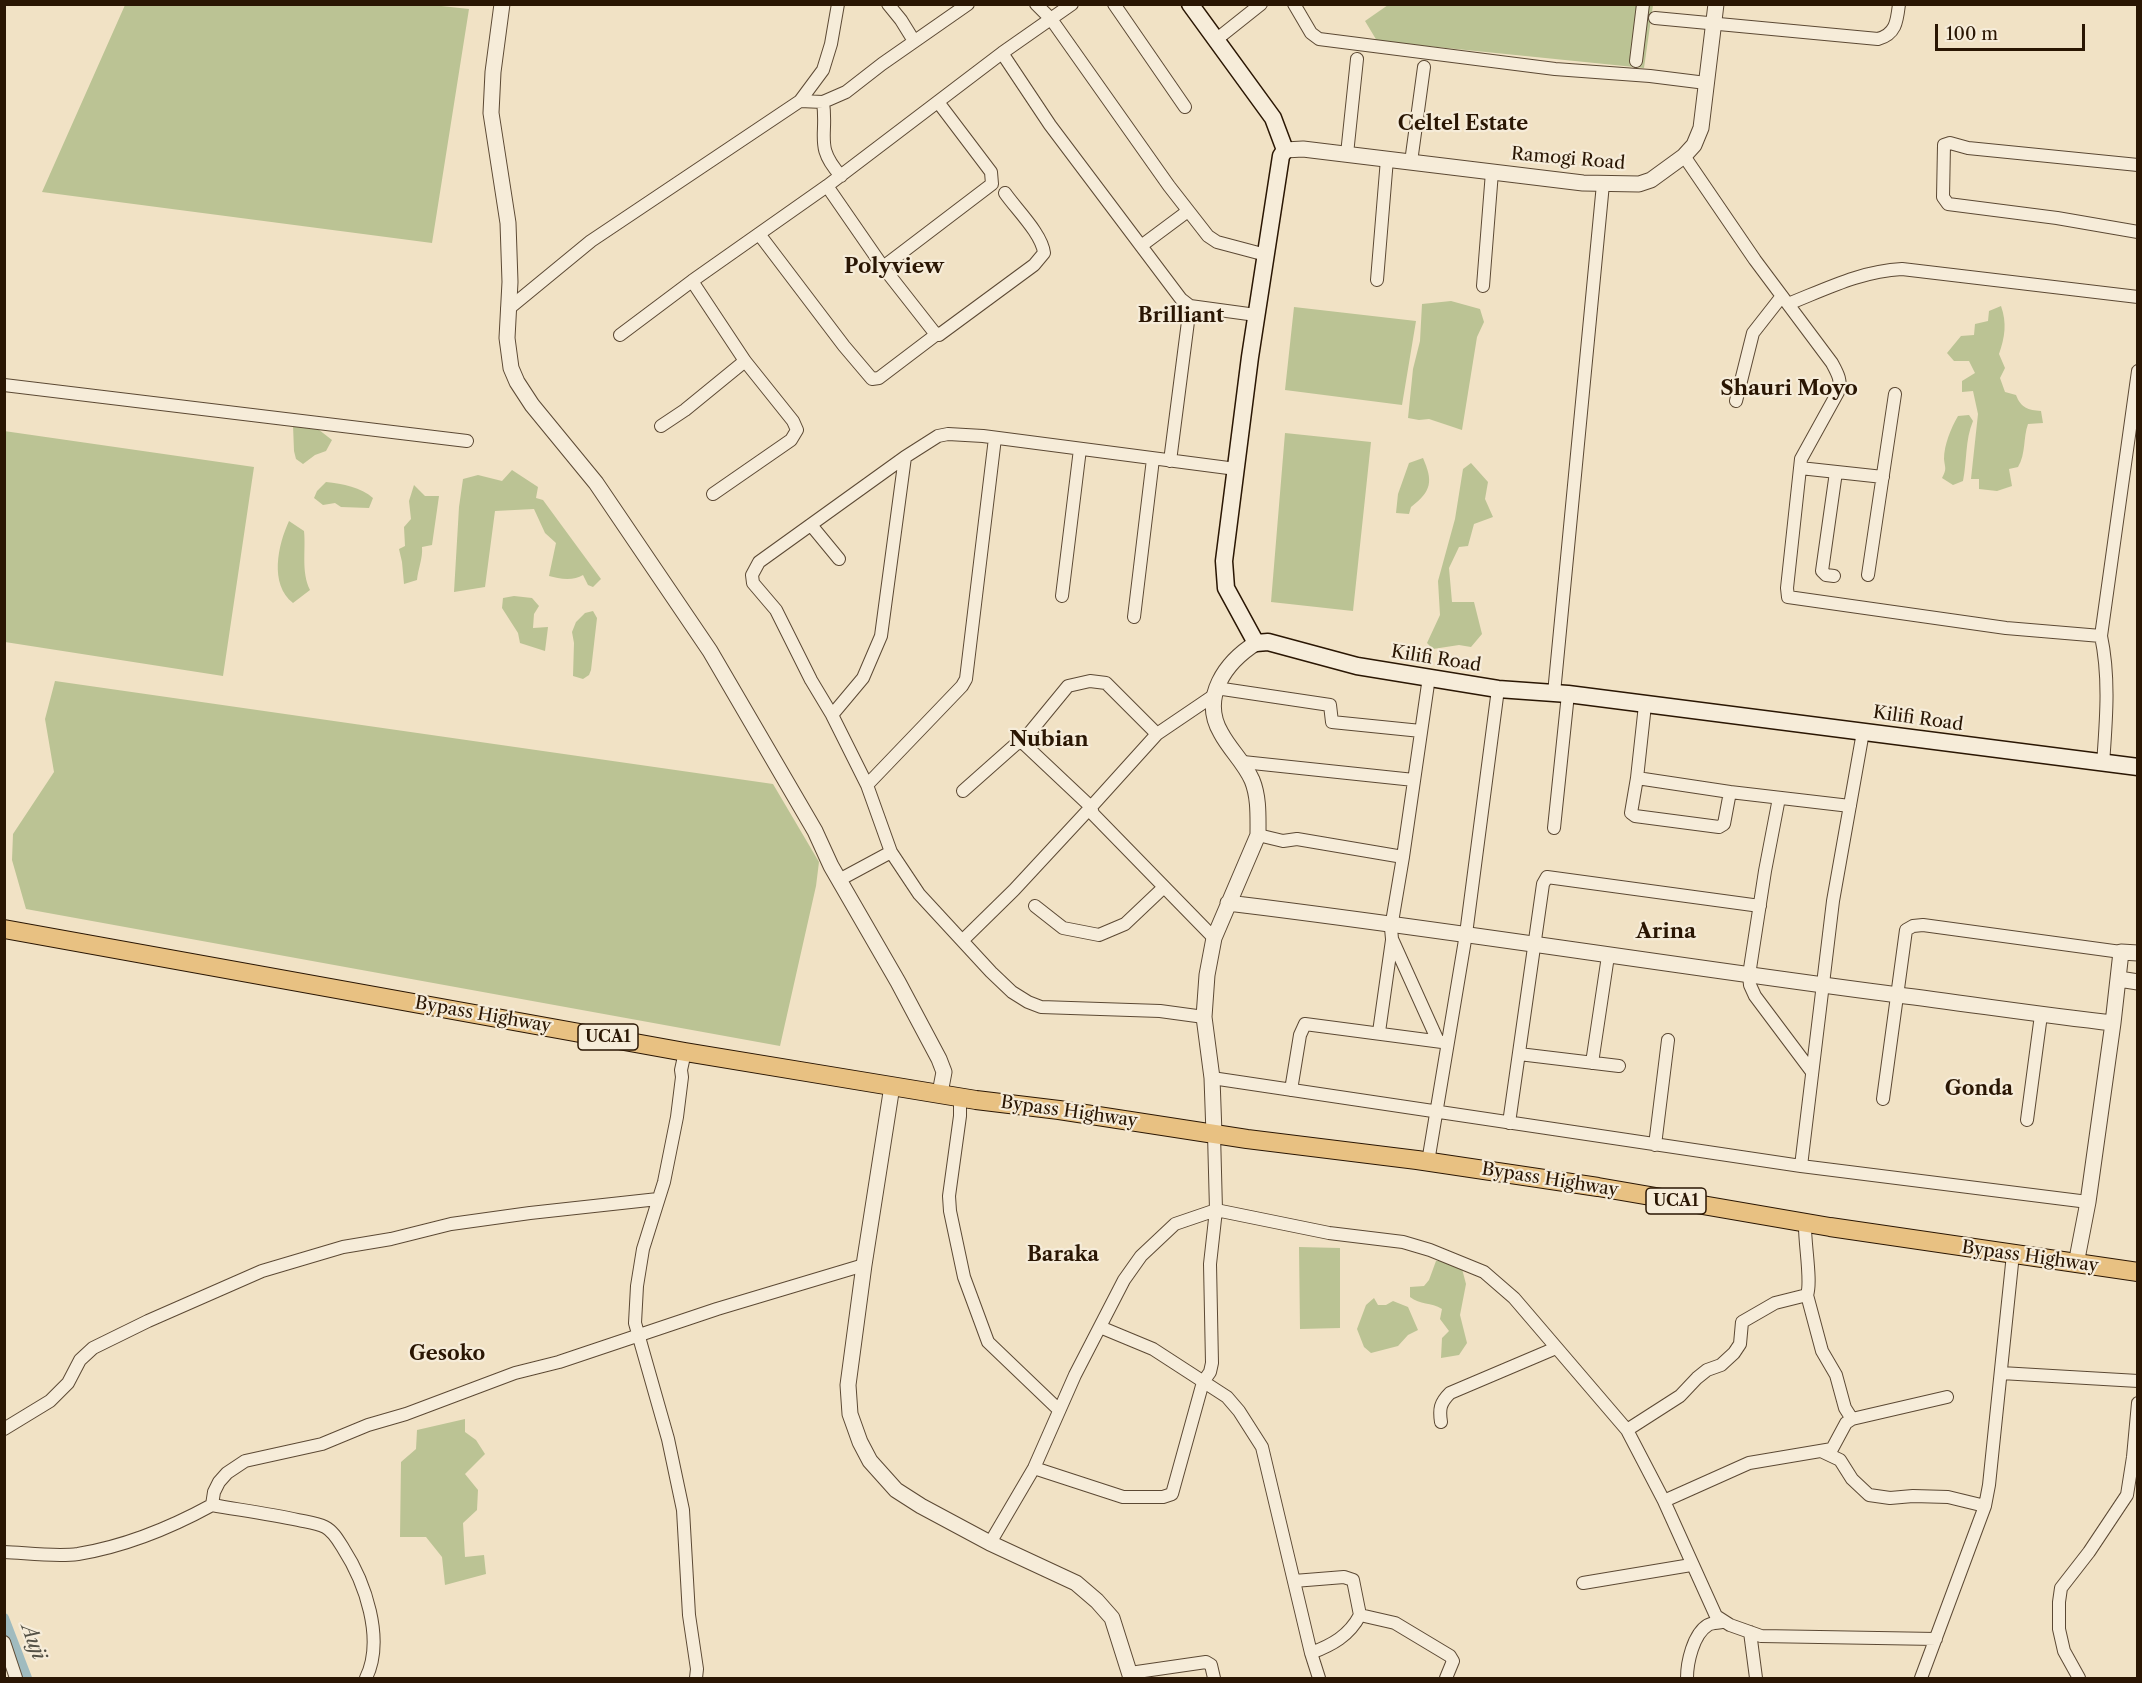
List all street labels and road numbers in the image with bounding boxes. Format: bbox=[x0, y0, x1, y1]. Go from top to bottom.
street label: Ramogi Road bbox=[1510, 143, 1626, 175]
street label: Kilifi Road bbox=[1389, 641, 1483, 677]
street label: Kilifi Road bbox=[1871, 702, 1965, 736]
street label: Bypass Highway bbox=[413, 992, 553, 1038]
road number: UCA1 bbox=[578, 1024, 638, 1050]
street label: Bypass Highway bbox=[999, 1092, 1139, 1132]
street label: Bypass Highway bbox=[1480, 1159, 1620, 1201]
road number: UCA1 bbox=[1646, 1188, 1706, 1214]
street label: Bypass Highway bbox=[1960, 1237, 2100, 1277]

